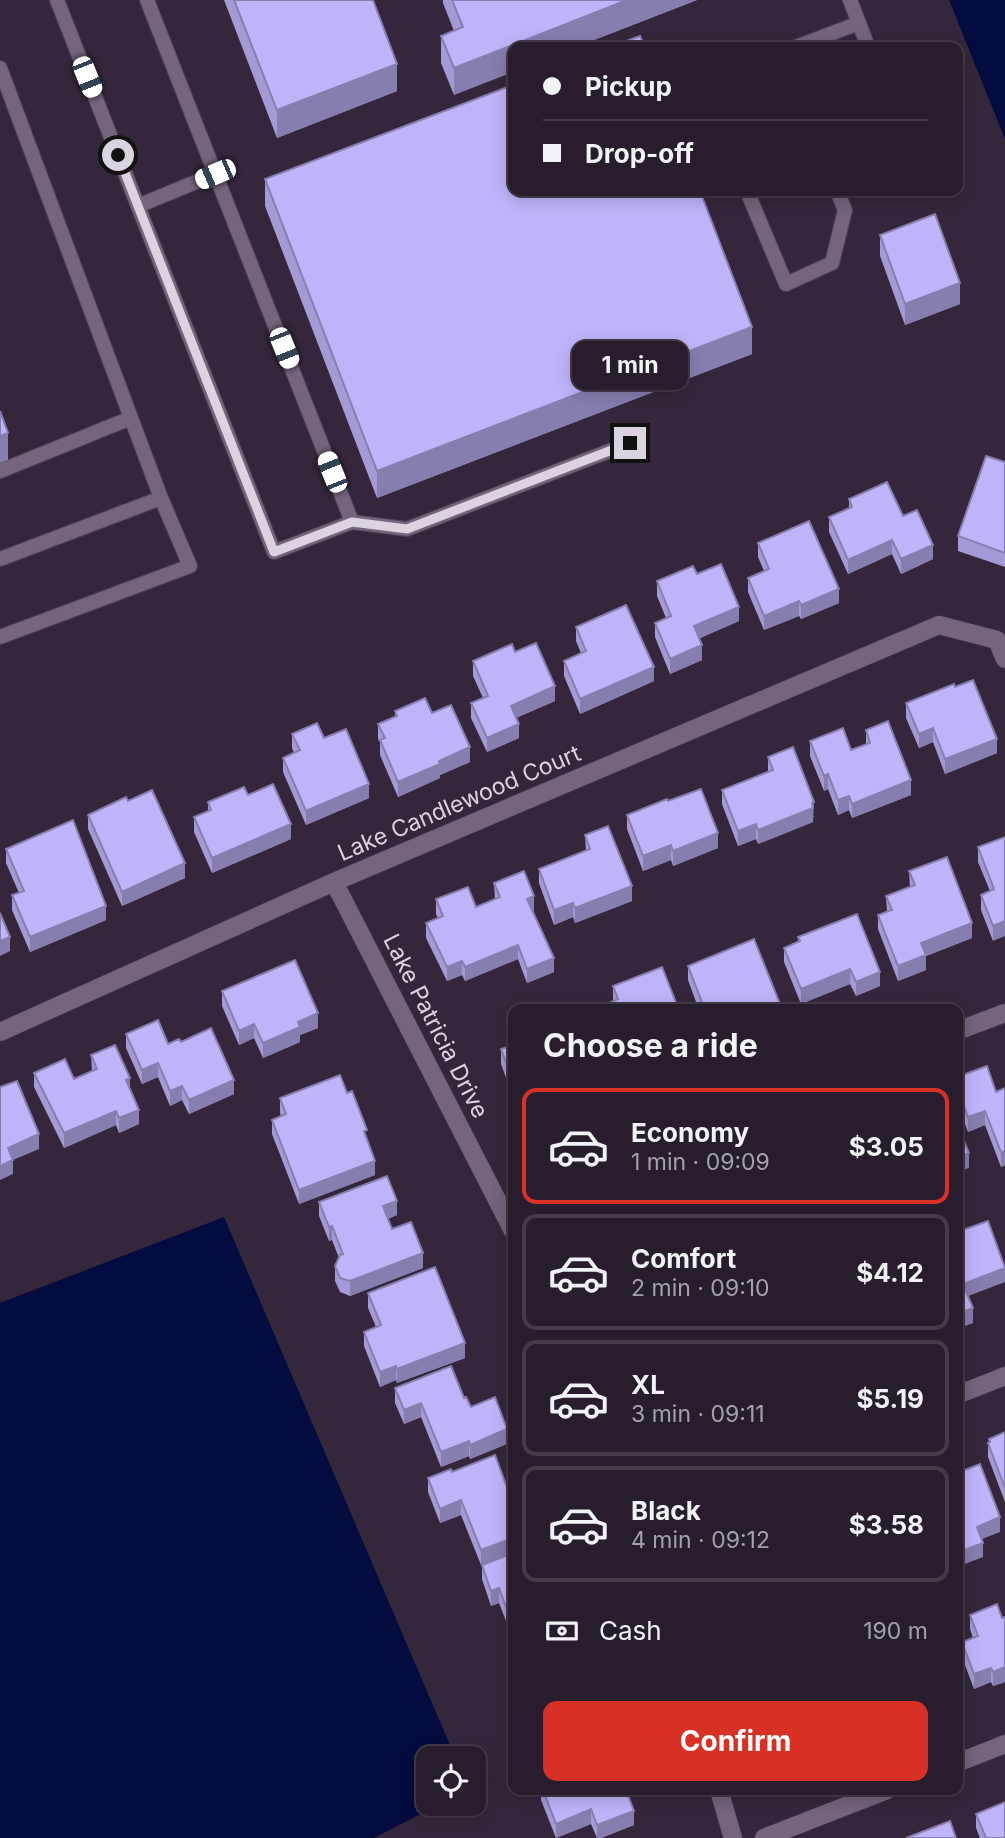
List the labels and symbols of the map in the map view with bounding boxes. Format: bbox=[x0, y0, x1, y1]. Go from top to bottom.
car bbox=[70, 54, 105, 100]
route start bbox=[102, 139, 134, 171]
car bbox=[192, 156, 239, 192]
car bbox=[267, 325, 302, 371]
callout: 1 min bbox=[572, 342, 688, 390]
route end bbox=[614, 427, 646, 459]
car bbox=[315, 449, 350, 495]
street label: Lake Candlewood Court bbox=[333, 739, 585, 867]
street label: Lake Patricia Drive bbox=[377, 929, 495, 1123]

